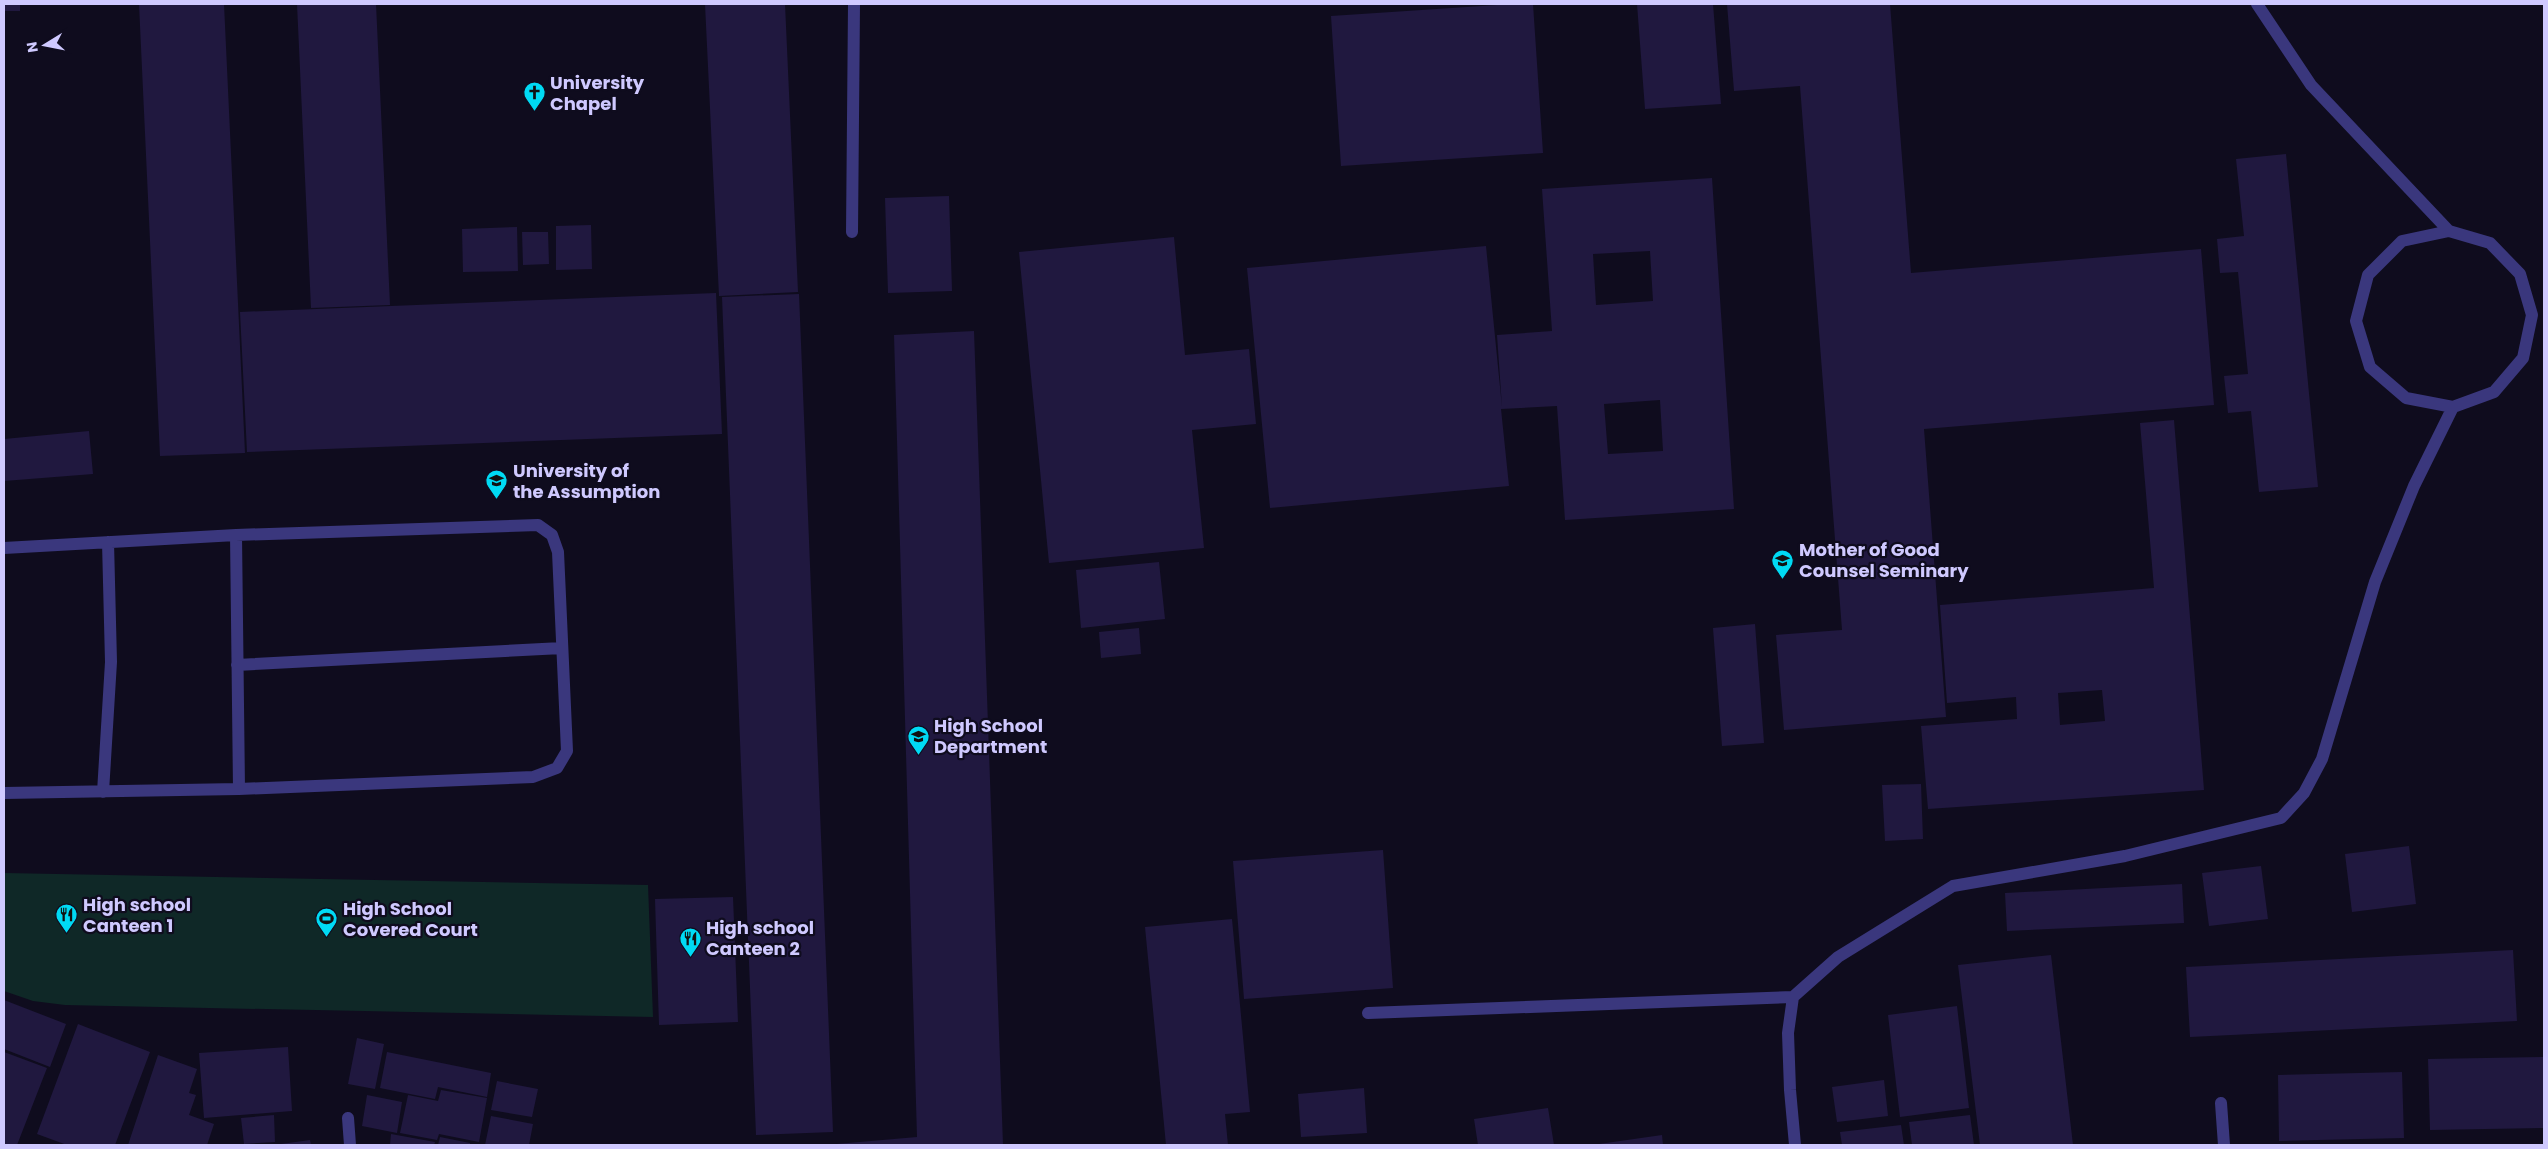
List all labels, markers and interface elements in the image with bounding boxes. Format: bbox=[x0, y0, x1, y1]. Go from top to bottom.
north arrow bbox=[20, 20, 70, 70]
text: N bbox=[21, 40, 43, 54]
place label: University Chapel bbox=[550, 70, 645, 116]
church icon: University Chapel bbox=[522, 81, 546, 112]
place label: University of the Assumption bbox=[513, 458, 660, 504]
school or university icon: University of the Assumption bbox=[485, 469, 509, 500]
place label: Mother of Good Counsel Seminary bbox=[1799, 537, 1969, 583]
school or university icon: Mother of Good Counsel Seminary bbox=[1771, 548, 1795, 579]
place label: High School Department bbox=[934, 713, 1047, 759]
school or university icon: High School Department bbox=[906, 724, 930, 755]
place label: High school Canteen 1 bbox=[83, 892, 191, 938]
place label: High School Covered Court bbox=[343, 896, 478, 942]
restaurant icon: High school Canteen 1 bbox=[55, 903, 79, 934]
sports icon: High School Covered Court bbox=[315, 907, 339, 938]
place label: High school Canteen 2 bbox=[706, 915, 814, 961]
restaurant icon: High school Canteen 2 bbox=[678, 926, 702, 957]

